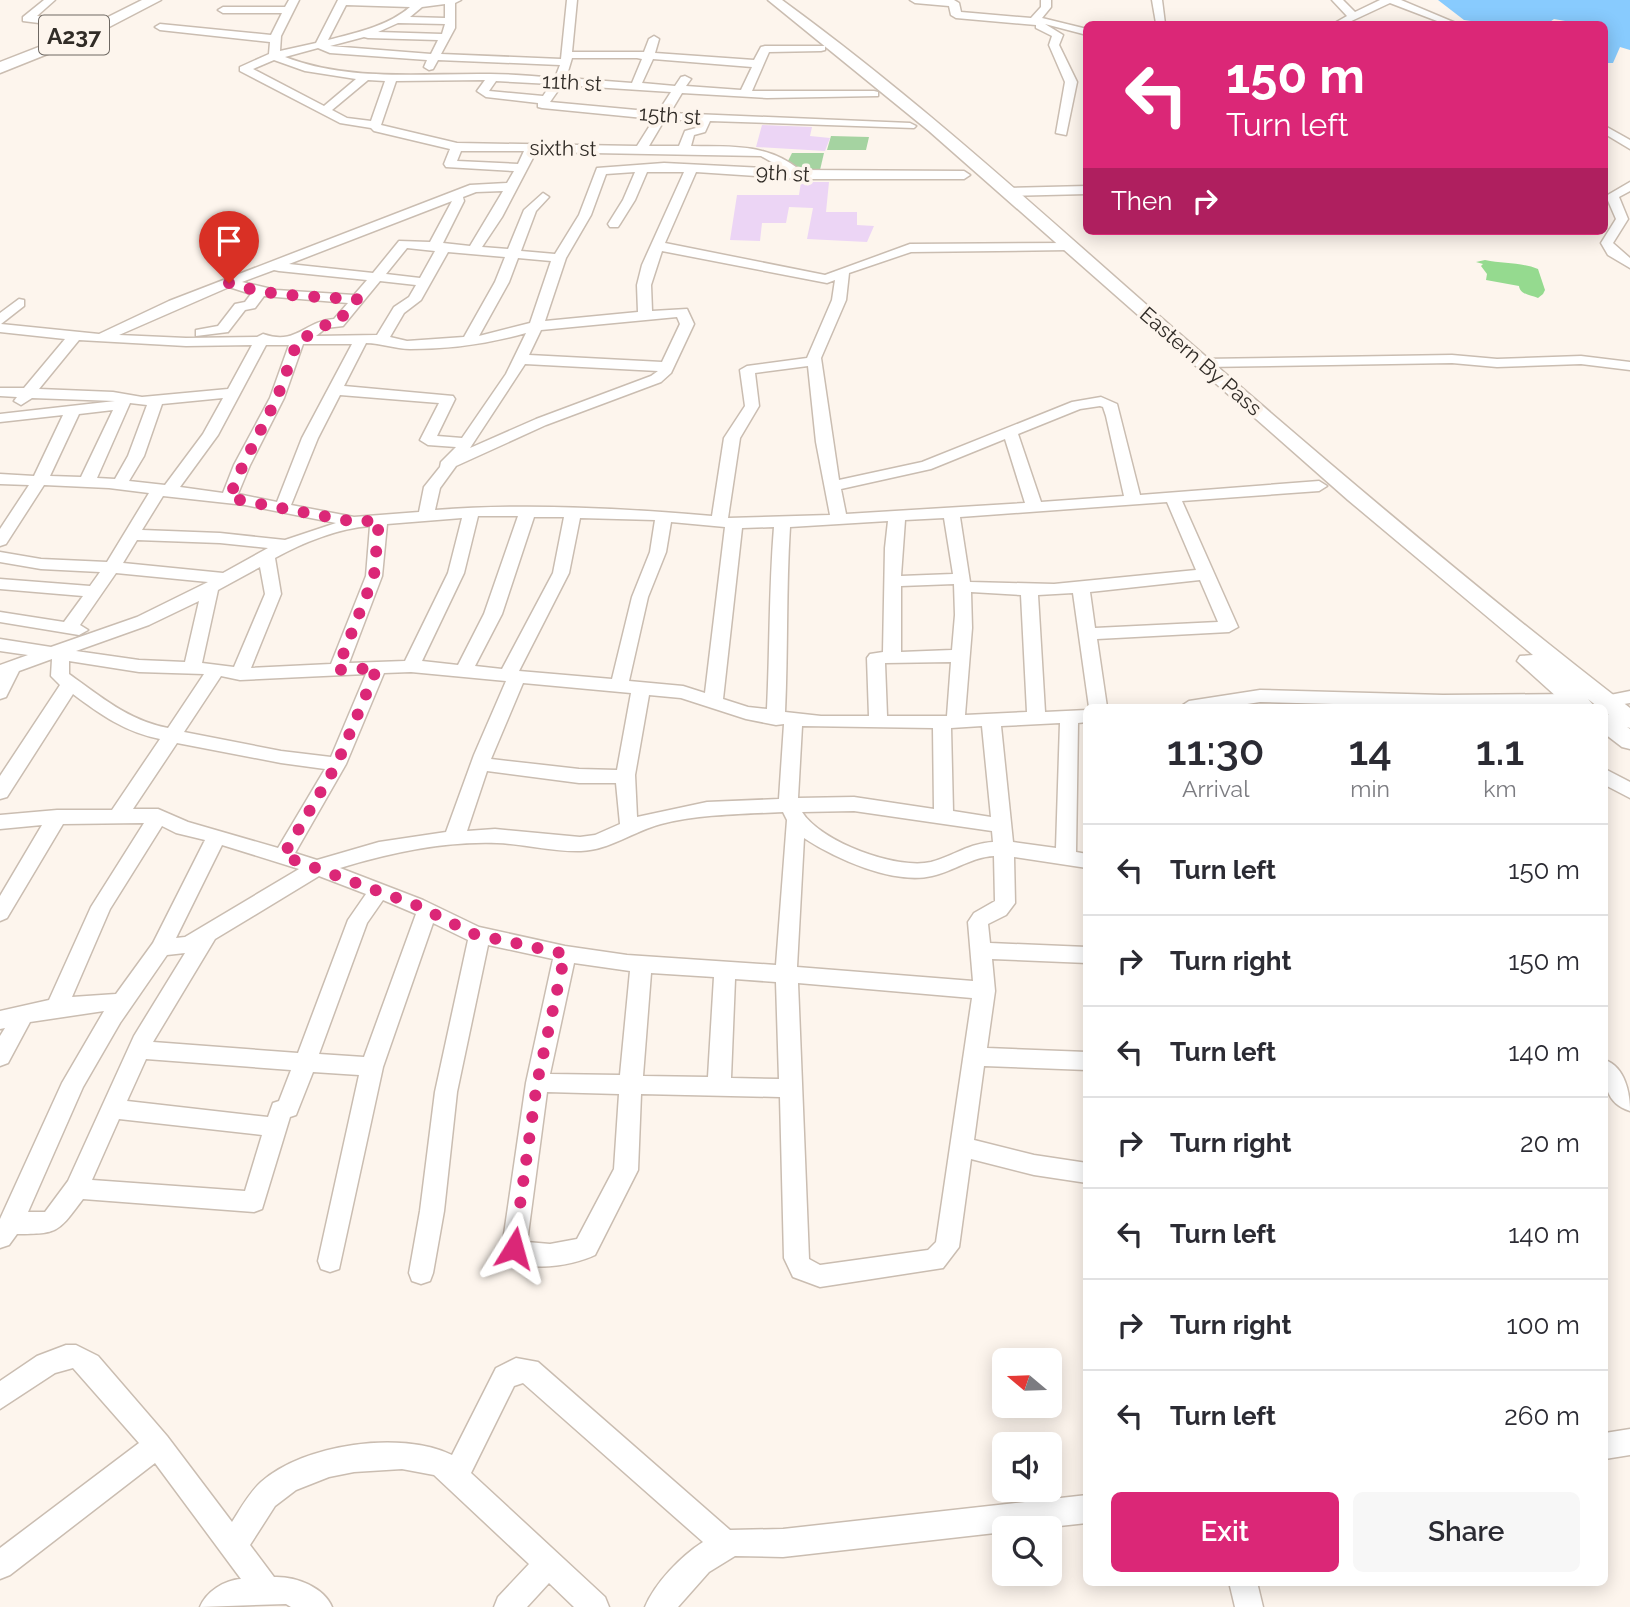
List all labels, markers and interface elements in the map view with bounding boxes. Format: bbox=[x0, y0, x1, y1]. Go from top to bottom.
road number: A237 bbox=[39, 16, 109, 54]
text: 150 m bbox=[1226, 47, 1365, 104]
icon: left bbox=[1111, 49, 1202, 140]
street label: 11th st bbox=[541, 68, 603, 96]
street label: 15th st bbox=[638, 100, 702, 130]
text: Turn left bbox=[1226, 106, 1348, 143]
street label: sixth st bbox=[529, 135, 597, 161]
street label: 9th st bbox=[755, 159, 811, 187]
icon: right bbox=[1186, 182, 1224, 220]
text: Then bbox=[1111, 186, 1172, 216]
pin bbox=[199, 211, 259, 283]
icon: arrive bbox=[210, 222, 248, 260]
street label: Eastern By Pass bbox=[1135, 301, 1267, 421]
text: 11:30 bbox=[1167, 726, 1265, 775]
text: 14 bbox=[1348, 726, 1392, 775]
text: 1.1 bbox=[1476, 726, 1524, 775]
text: Arrival bbox=[1182, 775, 1249, 802]
text: min bbox=[1350, 775, 1390, 802]
text: km bbox=[1483, 775, 1517, 802]
icon: left bbox=[1111, 851, 1149, 889]
text: Turn left bbox=[1170, 855, 1276, 885]
text: 150 m bbox=[1508, 855, 1580, 885]
icon: right bbox=[1111, 942, 1149, 980]
text: Turn right bbox=[1170, 946, 1291, 976]
text: 150 m bbox=[1508, 946, 1580, 976]
icon: left bbox=[1111, 1033, 1149, 1071]
text: Turn left bbox=[1170, 1037, 1276, 1067]
text: 140 m bbox=[1508, 1037, 1580, 1067]
icon: right bbox=[1111, 1124, 1149, 1162]
text: Turn right bbox=[1170, 1128, 1291, 1158]
text: 20 m bbox=[1520, 1128, 1580, 1158]
position arrow bbox=[477, 1211, 551, 1285]
icon: left bbox=[1111, 1215, 1149, 1253]
text: Turn left bbox=[1170, 1219, 1276, 1249]
text: 140 m bbox=[1508, 1219, 1580, 1249]
icon: right bbox=[1111, 1306, 1149, 1344]
text: Turn right bbox=[1170, 1310, 1291, 1340]
text: 100 m bbox=[1507, 1310, 1580, 1340]
north arrow bbox=[992, 1348, 1062, 1418]
map controls bbox=[992, 1348, 1062, 1586]
icon: left bbox=[1111, 1397, 1149, 1435]
text: Turn left bbox=[1170, 1401, 1276, 1431]
text: 260 m bbox=[1504, 1401, 1580, 1431]
button: sound bbox=[992, 1432, 1062, 1502]
button: Exit bbox=[1111, 1492, 1339, 1572]
button: Share bbox=[1353, 1492, 1580, 1572]
button: search bbox=[992, 1516, 1062, 1586]

